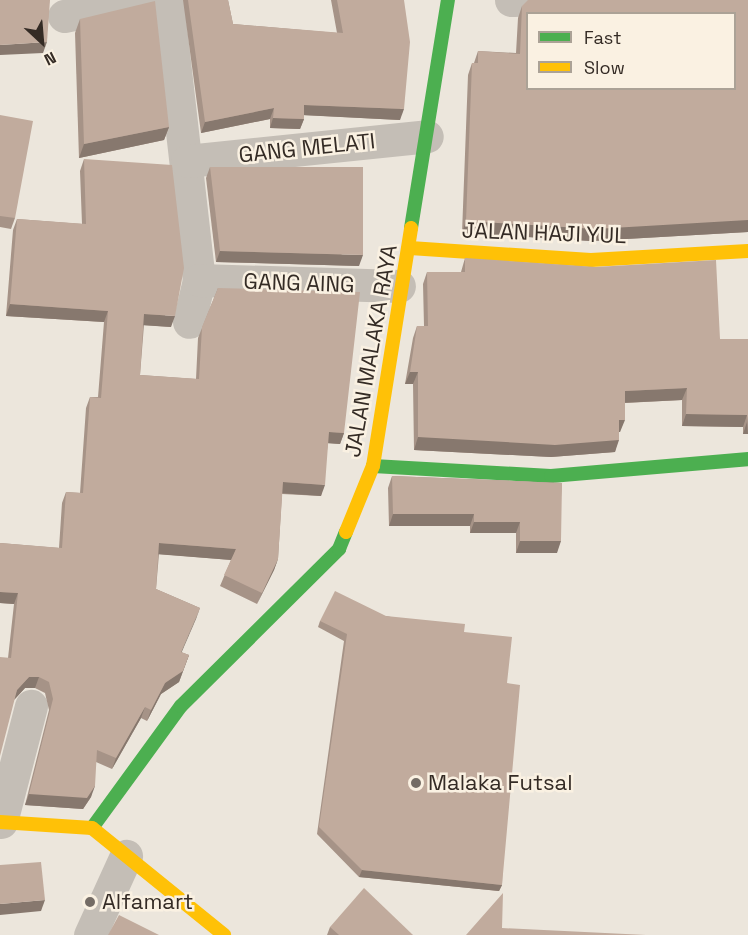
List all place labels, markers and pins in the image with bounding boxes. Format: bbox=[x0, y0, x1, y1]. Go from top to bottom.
place label: Malaka Futsal bbox=[428, 770, 573, 796]
marker: Malaka Futsal bbox=[409, 776, 423, 790]
place label: Alfamart bbox=[102, 889, 193, 915]
marker: Alfamart bbox=[83, 895, 97, 909]

